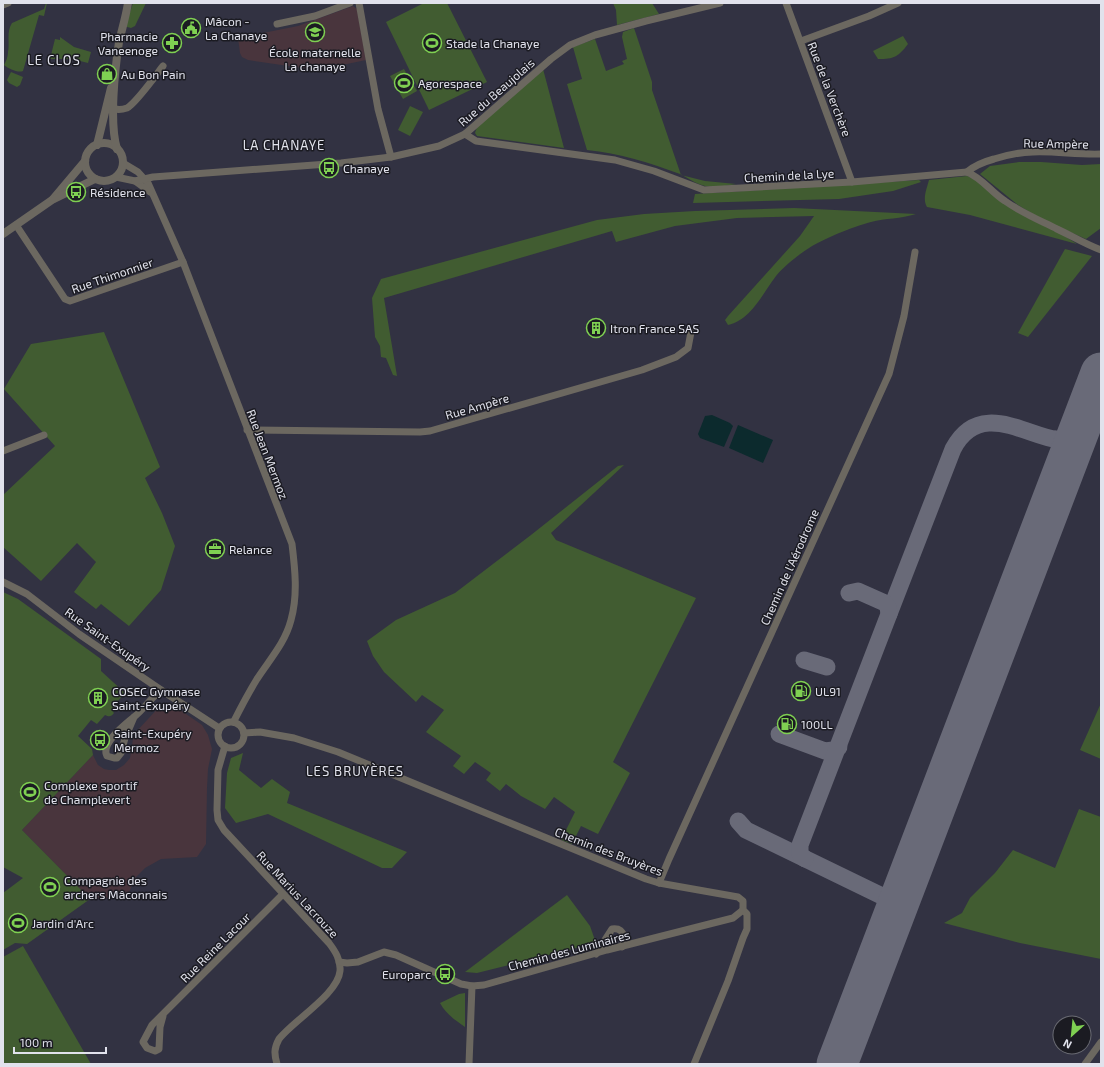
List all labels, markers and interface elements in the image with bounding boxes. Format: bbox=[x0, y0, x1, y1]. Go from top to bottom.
place label: Mâcon - La Chanaye bbox=[205, 14, 267, 42]
public building icon: Mâcon - La Chanaye bbox=[180, 17, 202, 39]
school or university icon: École maternelle La chanaye bbox=[304, 21, 326, 43]
place label: Pharmacie Vaneenoge bbox=[98, 29, 158, 57]
pharmacy icon: Pharmacie Vaneenoge bbox=[161, 32, 183, 54]
sports icon: Stade la Chanaye bbox=[421, 32, 443, 54]
place label: Stade la Chanaye bbox=[446, 36, 539, 50]
street label: Rue de la Verchère bbox=[806, 40, 854, 138]
place label: École maternelle La chanaye bbox=[269, 45, 361, 73]
district label: LE CLOS bbox=[27, 52, 81, 68]
street label: Rue du Beaujolais bbox=[455, 55, 538, 130]
shop icon: Au Bon Pain bbox=[96, 63, 118, 85]
place label: Au Bon Pain bbox=[121, 67, 185, 81]
sports icon: Agorespace bbox=[393, 72, 415, 94]
place label: Agorespace bbox=[418, 76, 482, 90]
street label: Rue Ampère bbox=[1023, 135, 1089, 151]
district label: LA CHANAYE bbox=[243, 137, 325, 153]
bus stop icon: Chanaye bbox=[318, 157, 340, 179]
place label: Chanaye bbox=[343, 161, 390, 175]
street label: Chemin de la Lye bbox=[744, 166, 834, 184]
bus stop icon: Résidence bbox=[65, 181, 87, 203]
place label: Résidence bbox=[90, 185, 145, 199]
street label: Rue Thimonnier bbox=[69, 254, 155, 296]
building icon: Itron France SAS bbox=[585, 317, 607, 339]
place label: Itron France SAS bbox=[610, 321, 700, 335]
street label: Rue Ampère bbox=[444, 390, 510, 422]
street label: Rue Jean Mermoz bbox=[244, 407, 292, 501]
street label: Chemin de l'Aérodrome bbox=[757, 507, 821, 627]
office icon: Relance bbox=[204, 538, 226, 560]
place label: Relance bbox=[229, 542, 272, 556]
street label: Rue Saint-Exupéry bbox=[63, 604, 154, 674]
fuel station icon: UL91 bbox=[790, 680, 812, 702]
place label: COSEC Gymnase Saint-Exupéry bbox=[112, 684, 200, 712]
place label: UL91 bbox=[815, 684, 841, 698]
building icon: COSEC Gymnase Saint-Exupéry bbox=[87, 687, 109, 709]
fuel station icon: 100LL bbox=[776, 713, 798, 735]
place label: 100LL bbox=[801, 717, 833, 731]
place label: Saint-Exupéry Mermoz bbox=[114, 726, 192, 754]
bus stop icon: Saint-Exupéry Mermoz bbox=[89, 729, 111, 751]
district label: LES BRUYÈRES bbox=[306, 762, 404, 779]
place label: Complexe sportif de Champlevert bbox=[44, 778, 138, 806]
sports icon: Complexe sportif de Champlevert bbox=[19, 781, 41, 803]
street label: Chemin des Bruyères bbox=[553, 824, 665, 878]
street label: Rue Marius Lacrouze bbox=[254, 848, 342, 940]
place label: Compagnie des archers Mâconnais bbox=[64, 873, 167, 901]
sports icon: Compagnie des archers Mâconnais bbox=[39, 876, 61, 898]
street label: Rue Reine Lacour bbox=[177, 909, 253, 985]
sports icon: Jardin d'Arc bbox=[7, 912, 29, 934]
place label: Jardin d'Arc bbox=[32, 916, 94, 930]
street label: Chemin des Luminaires bbox=[506, 927, 632, 973]
bus stop icon: Europarc bbox=[434, 963, 456, 985]
place label: Europarc bbox=[382, 967, 431, 981]
north arrow bbox=[1052, 1015, 1092, 1055]
scale bar bbox=[14, 1029, 106, 1055]
text: 100 m bbox=[20, 1035, 52, 1049]
text: N bbox=[1061, 1037, 1074, 1052]

